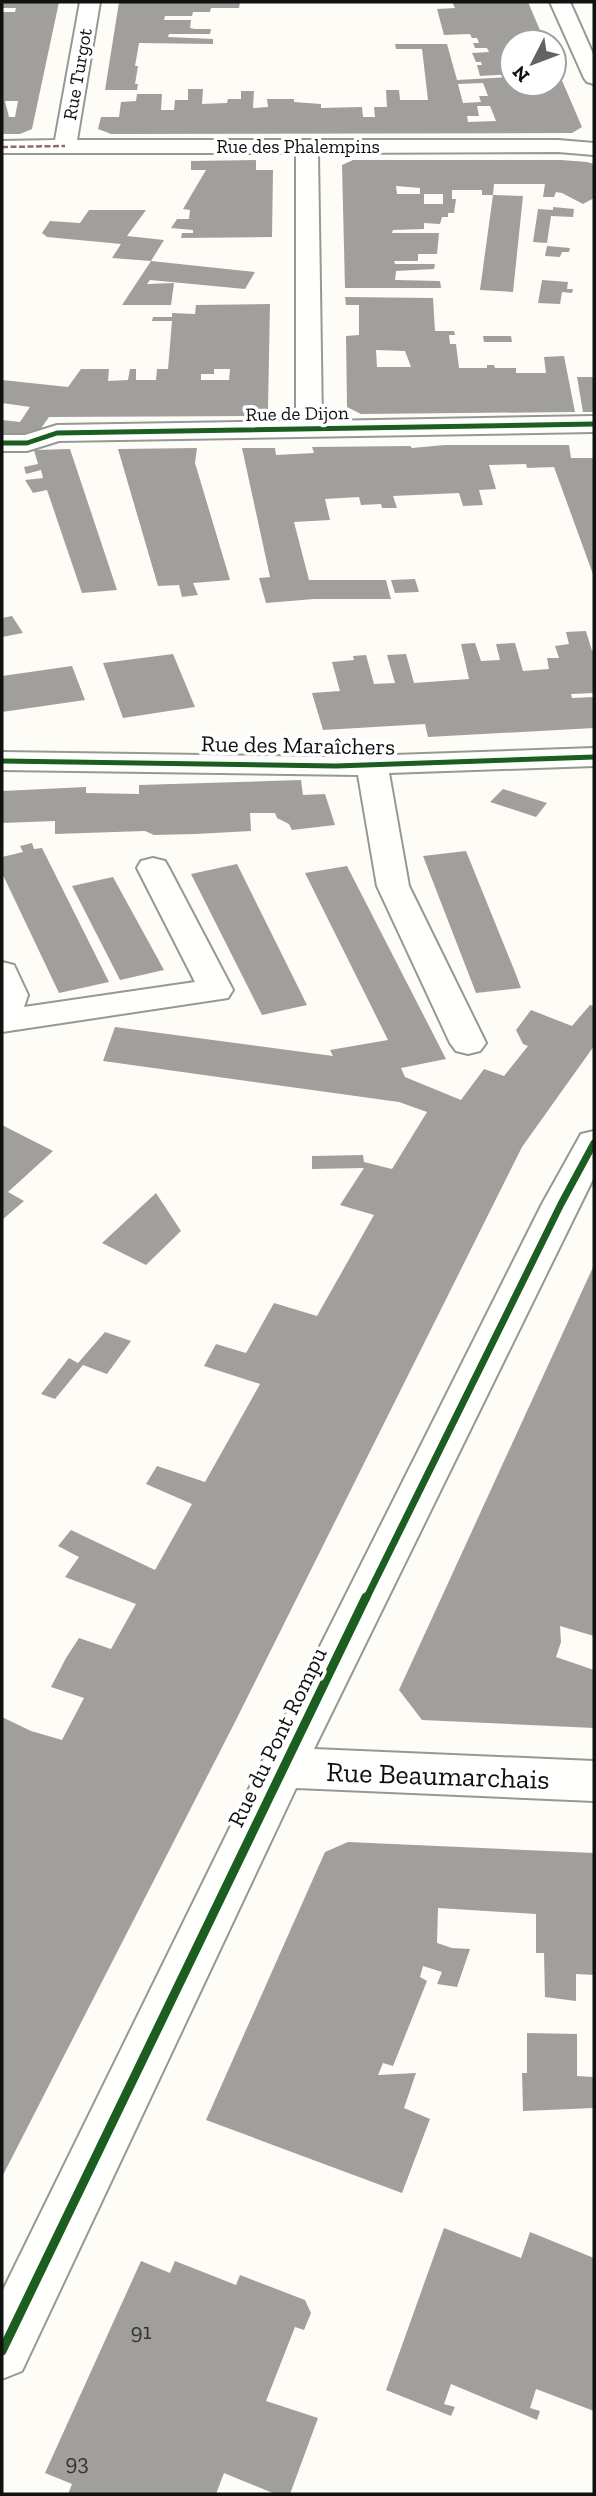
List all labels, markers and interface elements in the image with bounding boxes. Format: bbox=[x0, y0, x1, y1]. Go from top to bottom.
street label: Rue Turgot bbox=[58, 26, 97, 122]
north arrow bbox=[498, 28, 568, 98]
text: N bbox=[507, 61, 534, 87]
street label: Rue des Phalempins bbox=[216, 135, 380, 158]
street label: Rue de Dijon bbox=[245, 401, 349, 426]
street label: Rue des Maraîchers bbox=[201, 729, 395, 761]
street label: Rue du Pont Rompu bbox=[221, 1643, 333, 1831]
street label: Rue Beaumarchais bbox=[326, 1755, 550, 1796]
house number: 91 bbox=[130, 2317, 152, 2345]
house number: 93 bbox=[65, 2448, 89, 2476]

